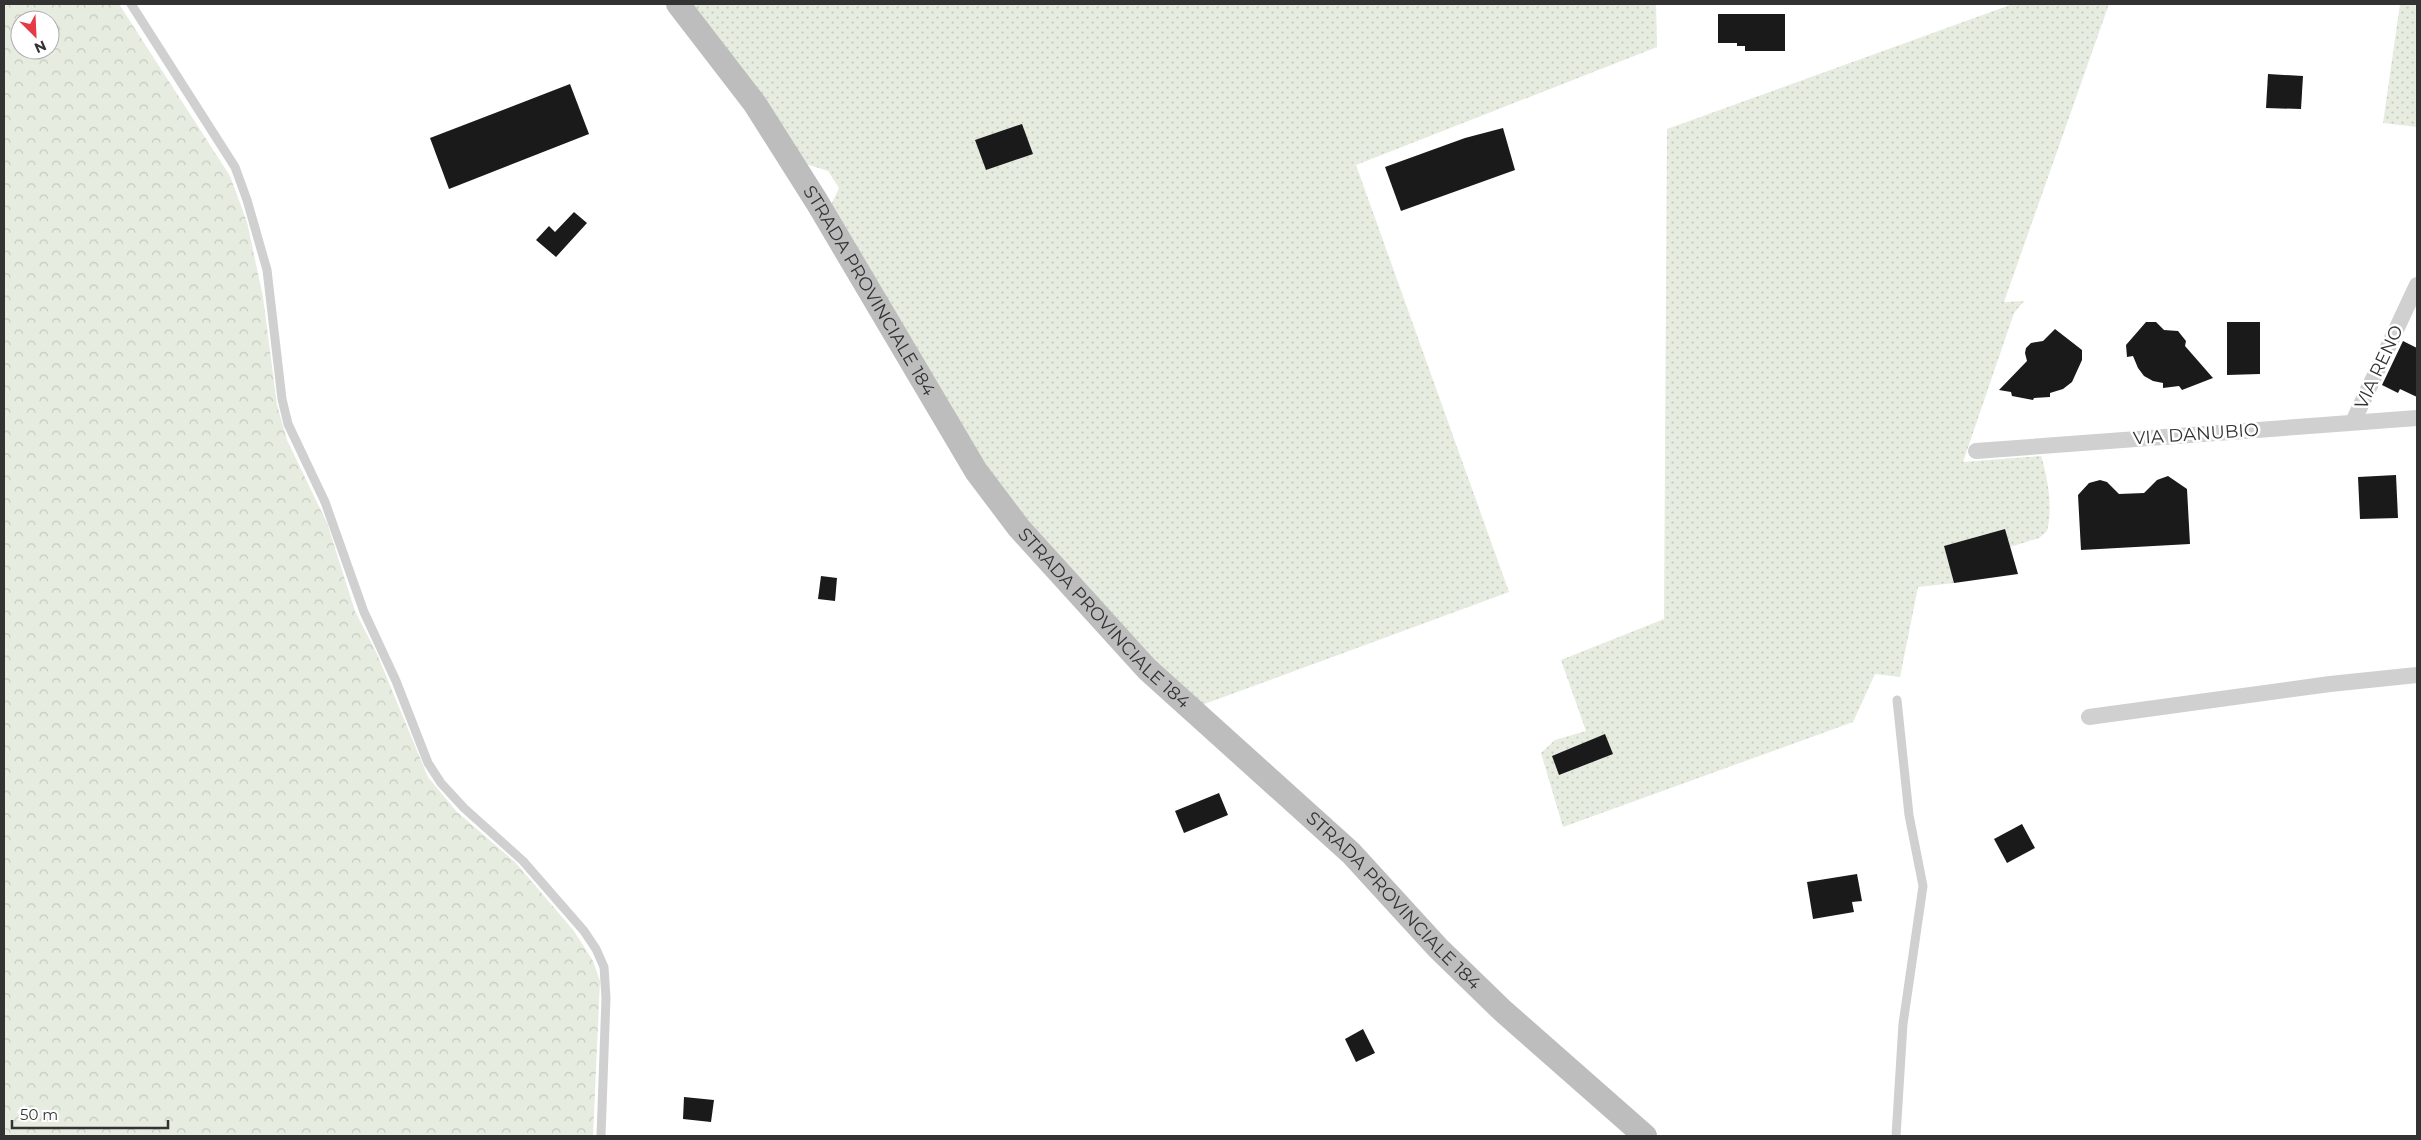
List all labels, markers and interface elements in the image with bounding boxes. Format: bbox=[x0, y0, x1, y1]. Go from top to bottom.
north arrow bbox=[10, 10, 60, 60]
text: N bbox=[31, 36, 49, 57]
street label: STRADA PROVINCIALE 184 bbox=[798, 181, 940, 400]
street label: VIA RENO bbox=[2350, 321, 2408, 413]
street label: VIA DANUBIO bbox=[2132, 419, 2260, 449]
street label: STRADA PROVINCIALE 184 bbox=[1013, 523, 1194, 713]
street label: STRADA PROVINCIALE 184 bbox=[1302, 807, 1485, 994]
scale bar bbox=[12, 1098, 169, 1130]
text: 50 m bbox=[20, 1105, 58, 1124]

